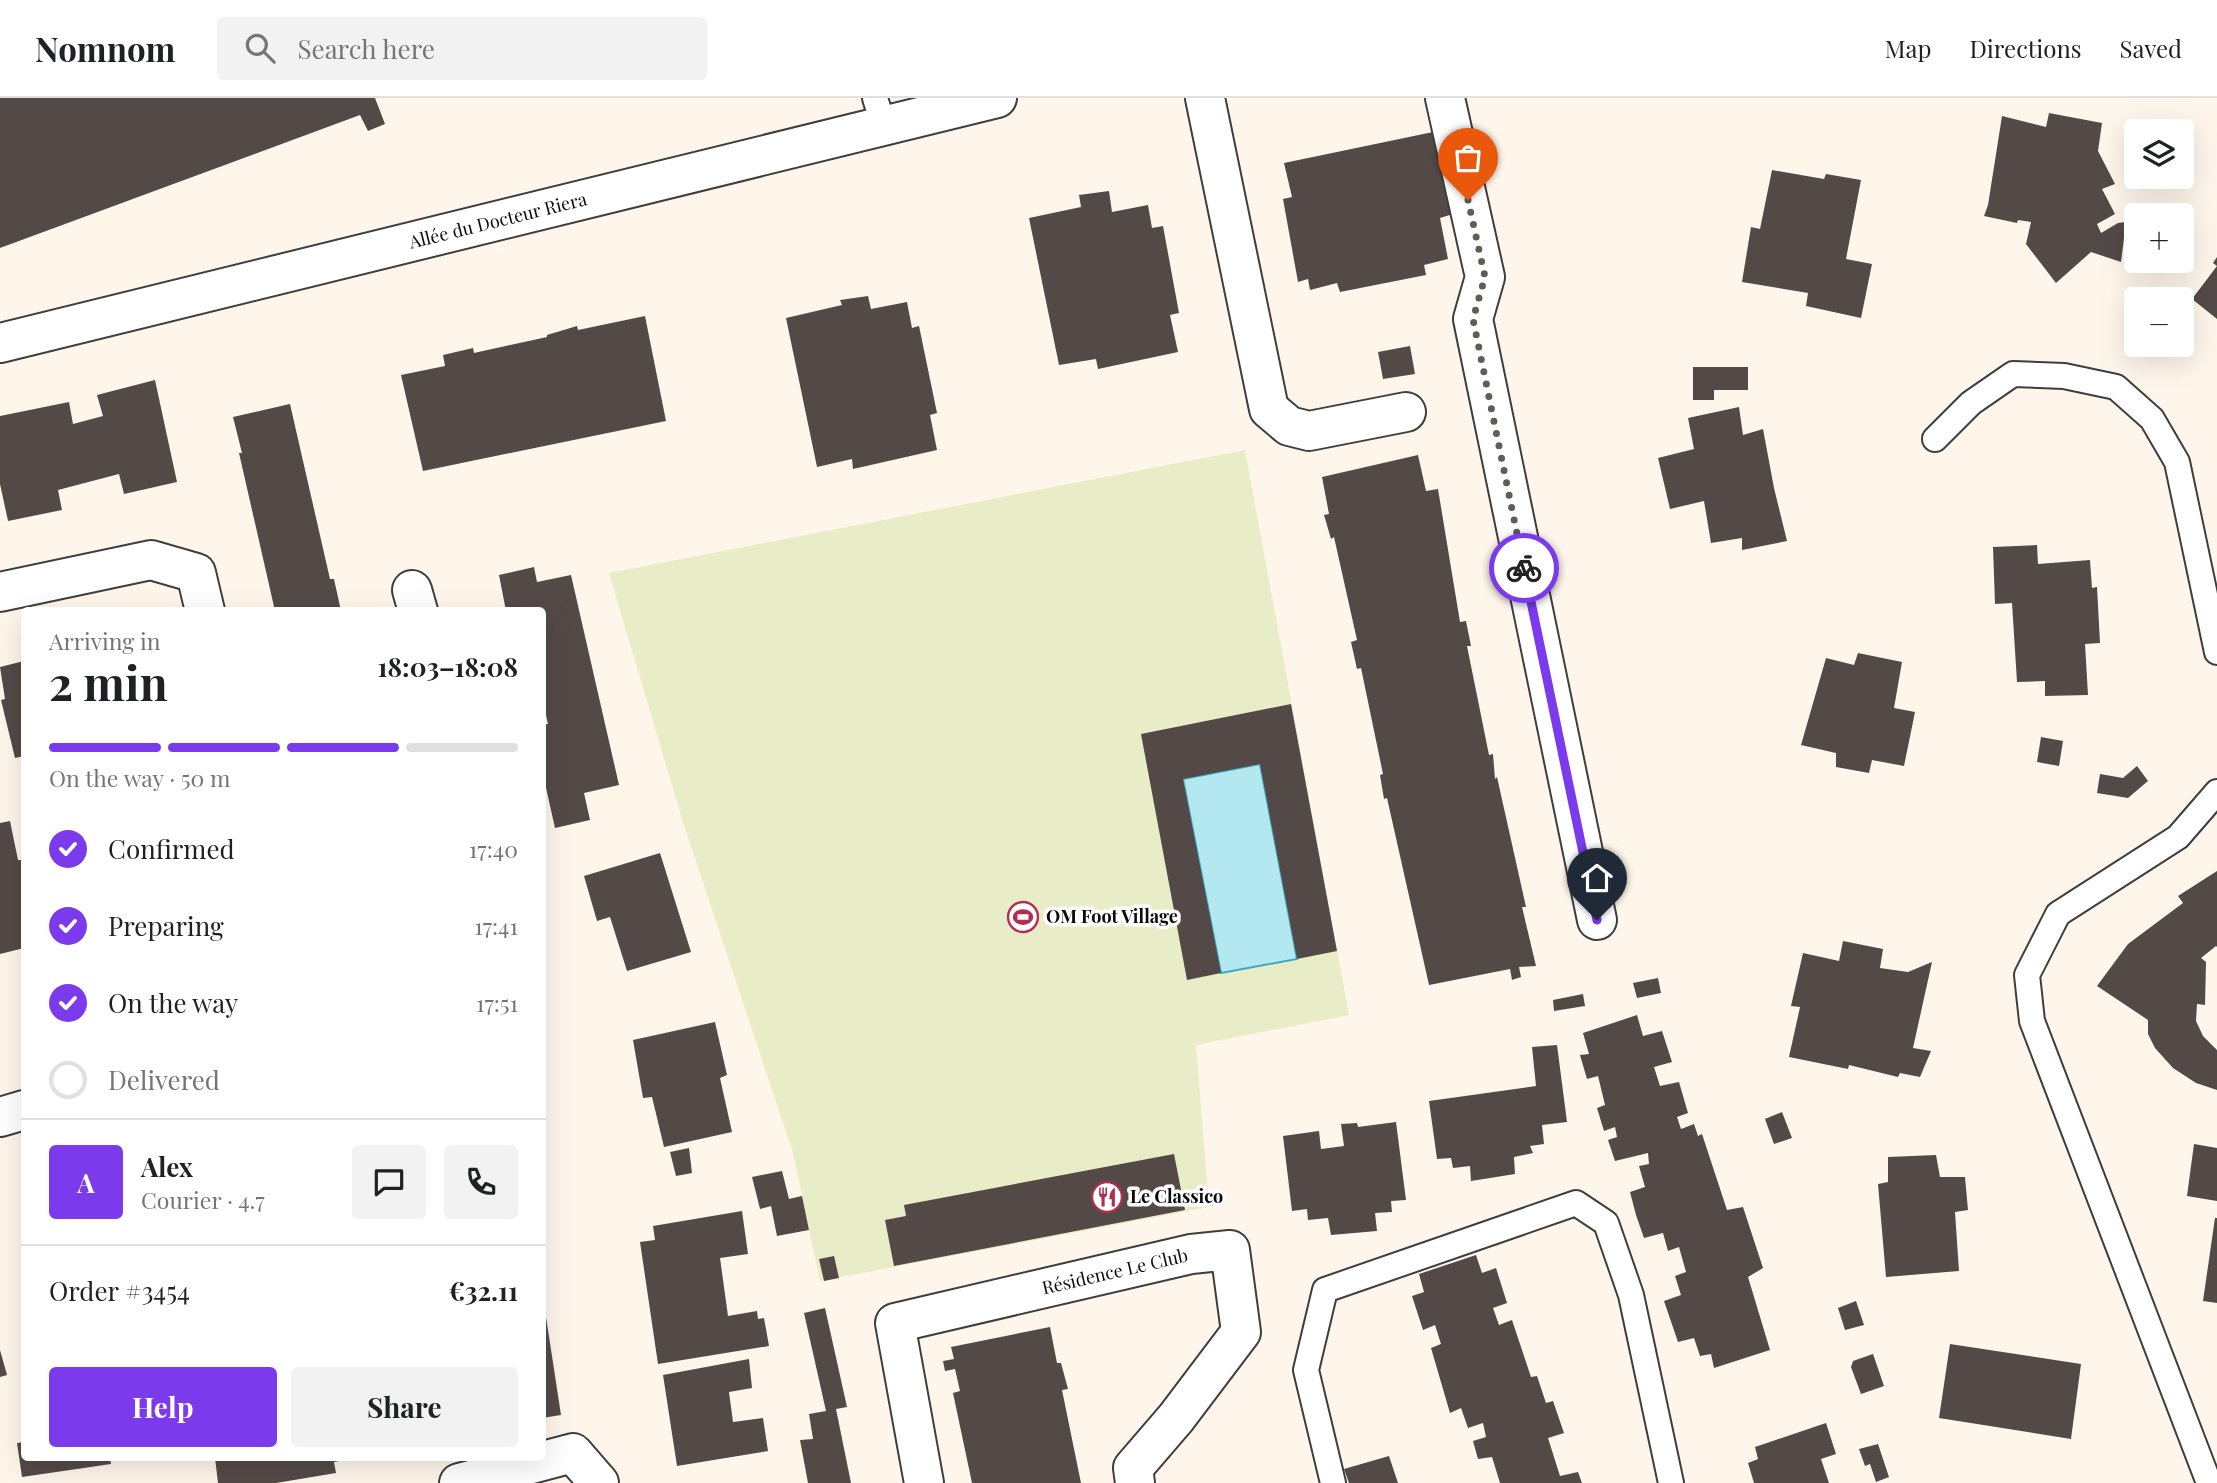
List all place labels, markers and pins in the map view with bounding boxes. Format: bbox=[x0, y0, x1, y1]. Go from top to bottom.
pin bbox=[1438, 128, 1498, 200]
pin bbox=[1567, 848, 1627, 920]
sports icon: OM Foot Village bbox=[1006, 900, 1040, 934]
place label: OM Foot Village bbox=[1046, 904, 1178, 928]
restaurant icon: Le Classico bbox=[1090, 1180, 1124, 1214]
place label: Le Classico bbox=[1130, 1184, 1223, 1208]

